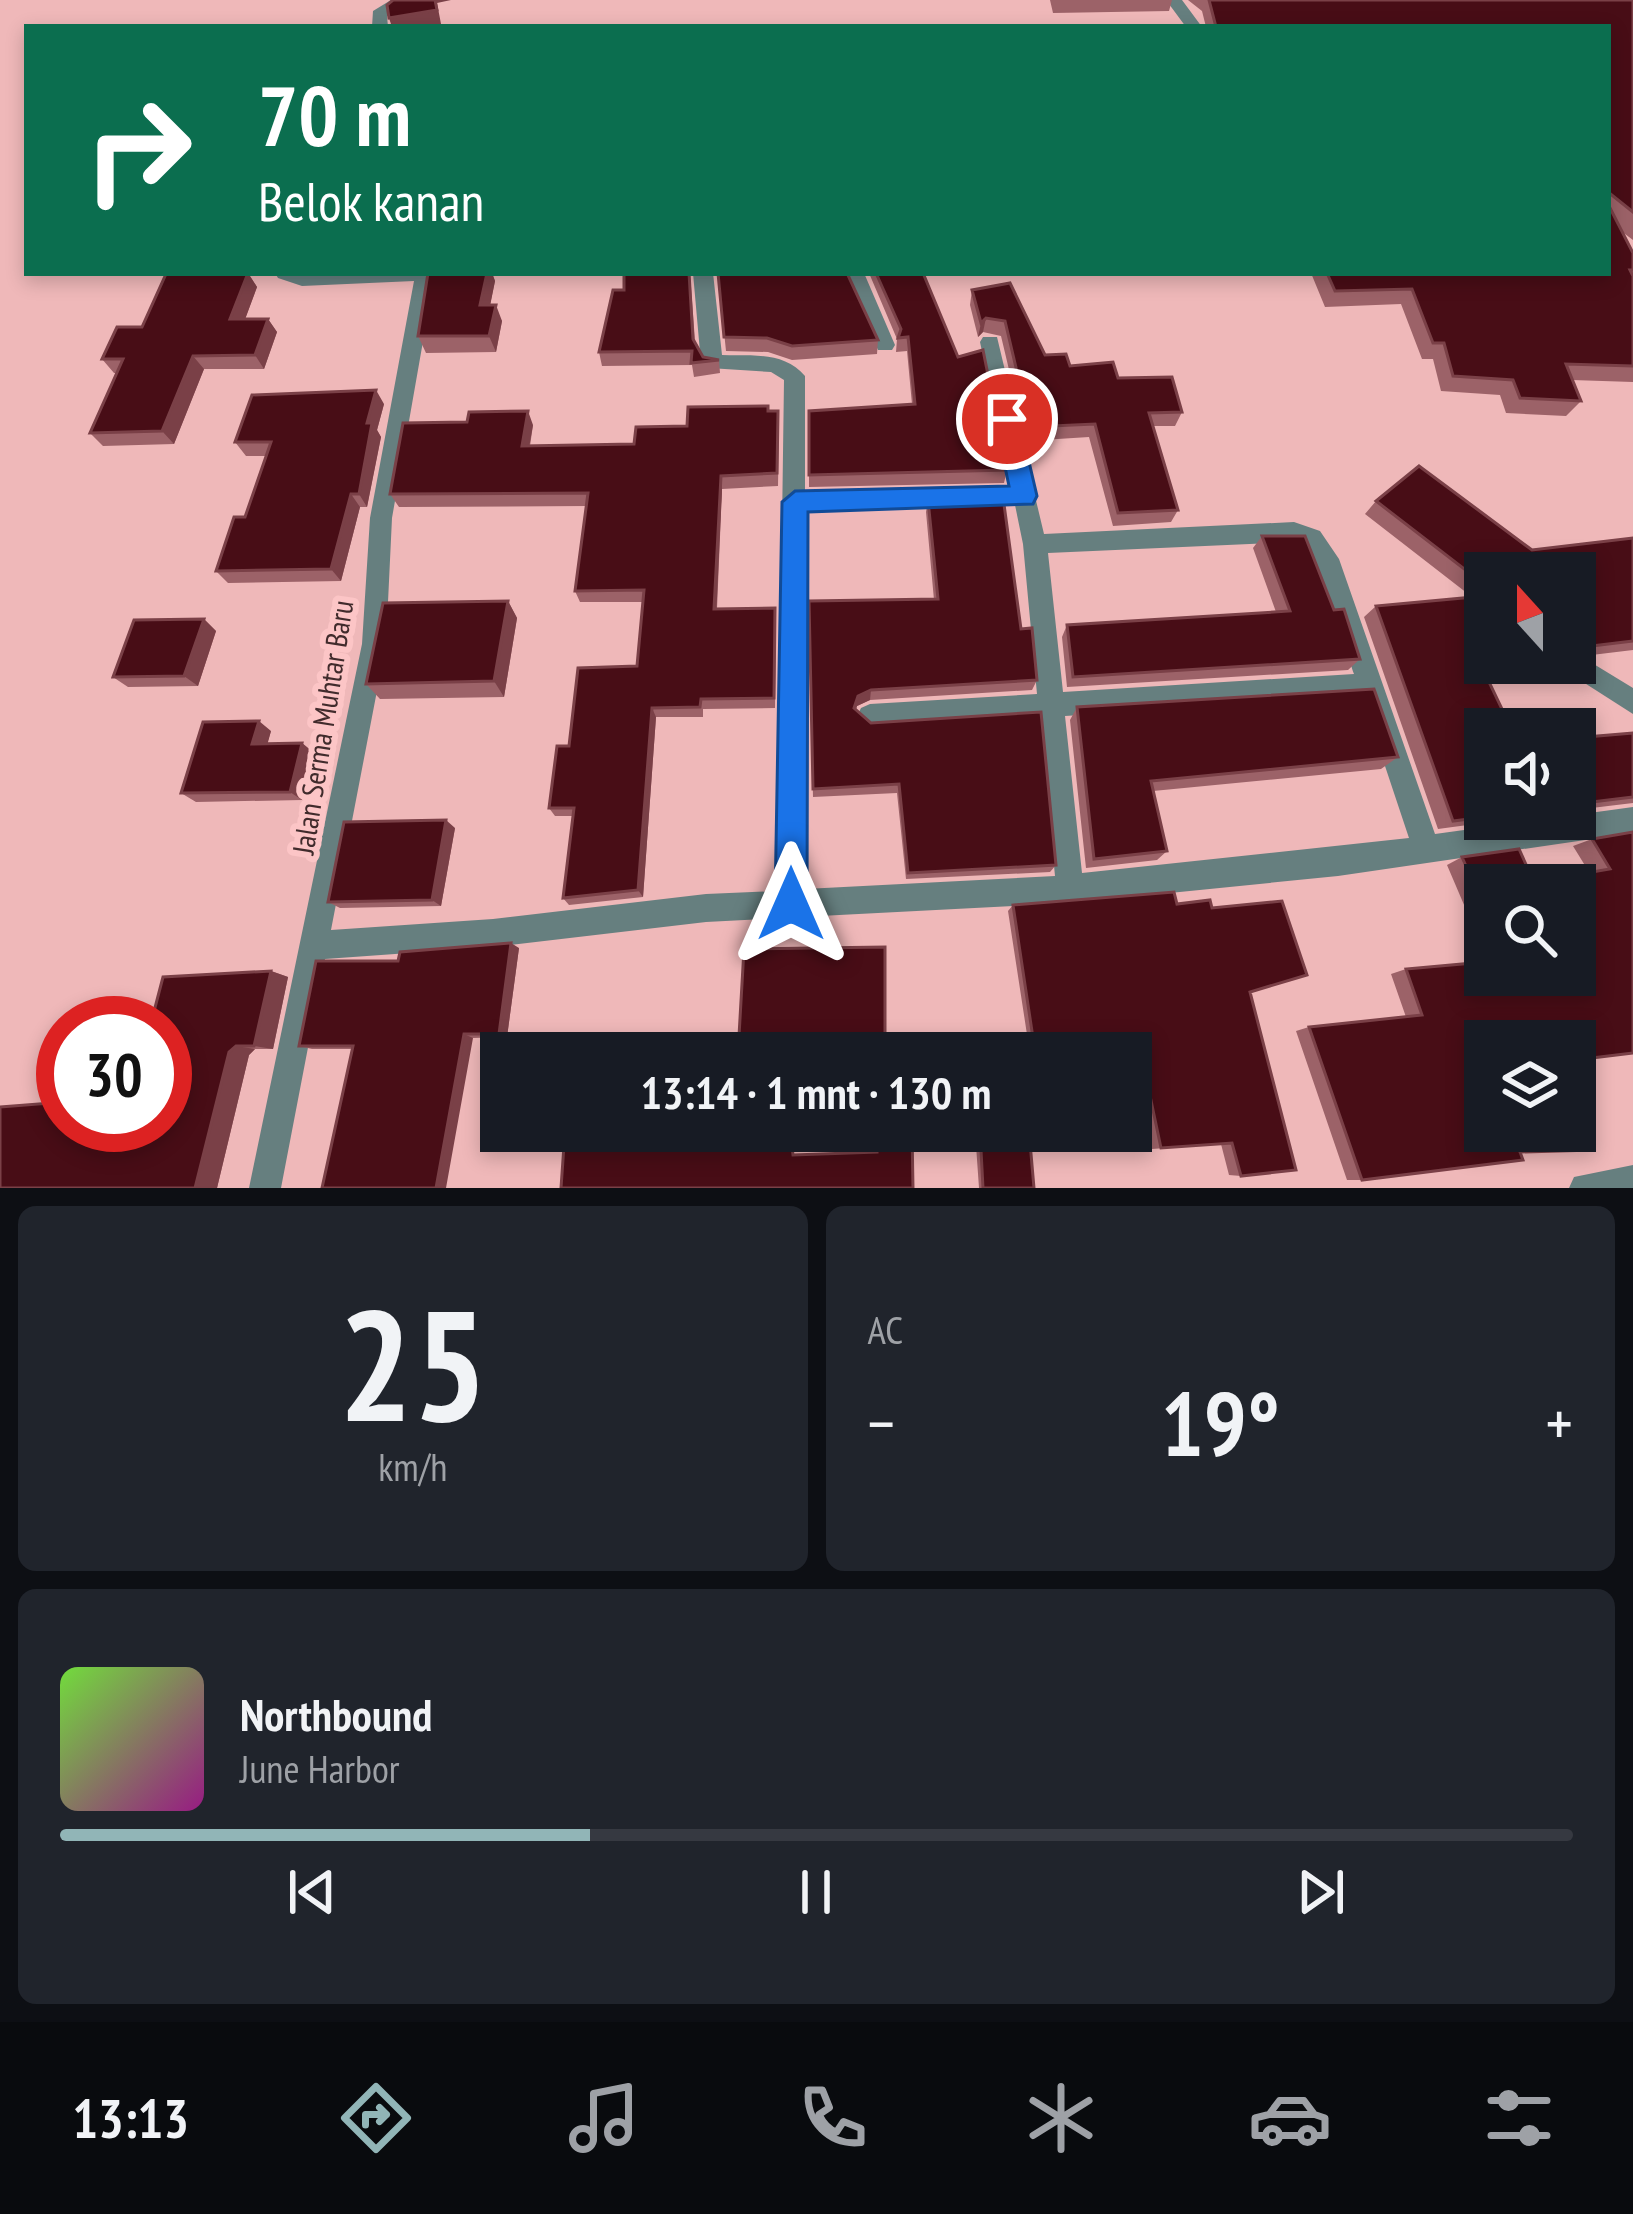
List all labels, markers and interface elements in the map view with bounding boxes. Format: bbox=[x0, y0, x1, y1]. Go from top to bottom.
text: 70 m bbox=[258, 60, 411, 169]
icon: right bbox=[60, 72, 216, 228]
text: Belok kanan bbox=[258, 166, 484, 236]
pin bbox=[956, 368, 1058, 470]
icon: arrive bbox=[974, 386, 1040, 452]
north arrow bbox=[1464, 552, 1596, 684]
map controls bbox=[1464, 552, 1596, 1152]
street label: Jalan Serma Muhtar Baru bbox=[283, 597, 361, 858]
button: sound bbox=[1464, 708, 1596, 840]
position arrow bbox=[728, 841, 854, 967]
button: search bbox=[1464, 864, 1596, 996]
speed limit sign: 30 bbox=[36, 996, 192, 1152]
button: layers bbox=[1464, 1020, 1596, 1152]
text: 13:14 · 1 mnt · 130 m bbox=[641, 1063, 991, 1121]
text: 25 bbox=[338, 1262, 487, 1464]
text: AC bbox=[868, 1304, 903, 1355]
text: 19° bbox=[1161, 1364, 1280, 1481]
text: − bbox=[868, 1380, 895, 1465]
text: + bbox=[1546, 1380, 1573, 1465]
text: km/h bbox=[378, 1441, 447, 1492]
text: Northbound bbox=[240, 1685, 432, 1743]
text: June Harbor bbox=[240, 1743, 399, 1794]
icon: previous bbox=[279, 1859, 345, 1925]
icon: pause bbox=[783, 1859, 849, 1925]
icon: next bbox=[1288, 1859, 1354, 1925]
icon: directions bbox=[334, 2076, 418, 2160]
icon: music bbox=[562, 2076, 646, 2160]
icon: phone bbox=[791, 2076, 875, 2160]
icon: climate bbox=[1019, 2076, 1103, 2160]
icon: car bbox=[1248, 2076, 1332, 2160]
icon: filters bbox=[1477, 2076, 1561, 2160]
text: 13:13 bbox=[72, 2083, 189, 2153]

